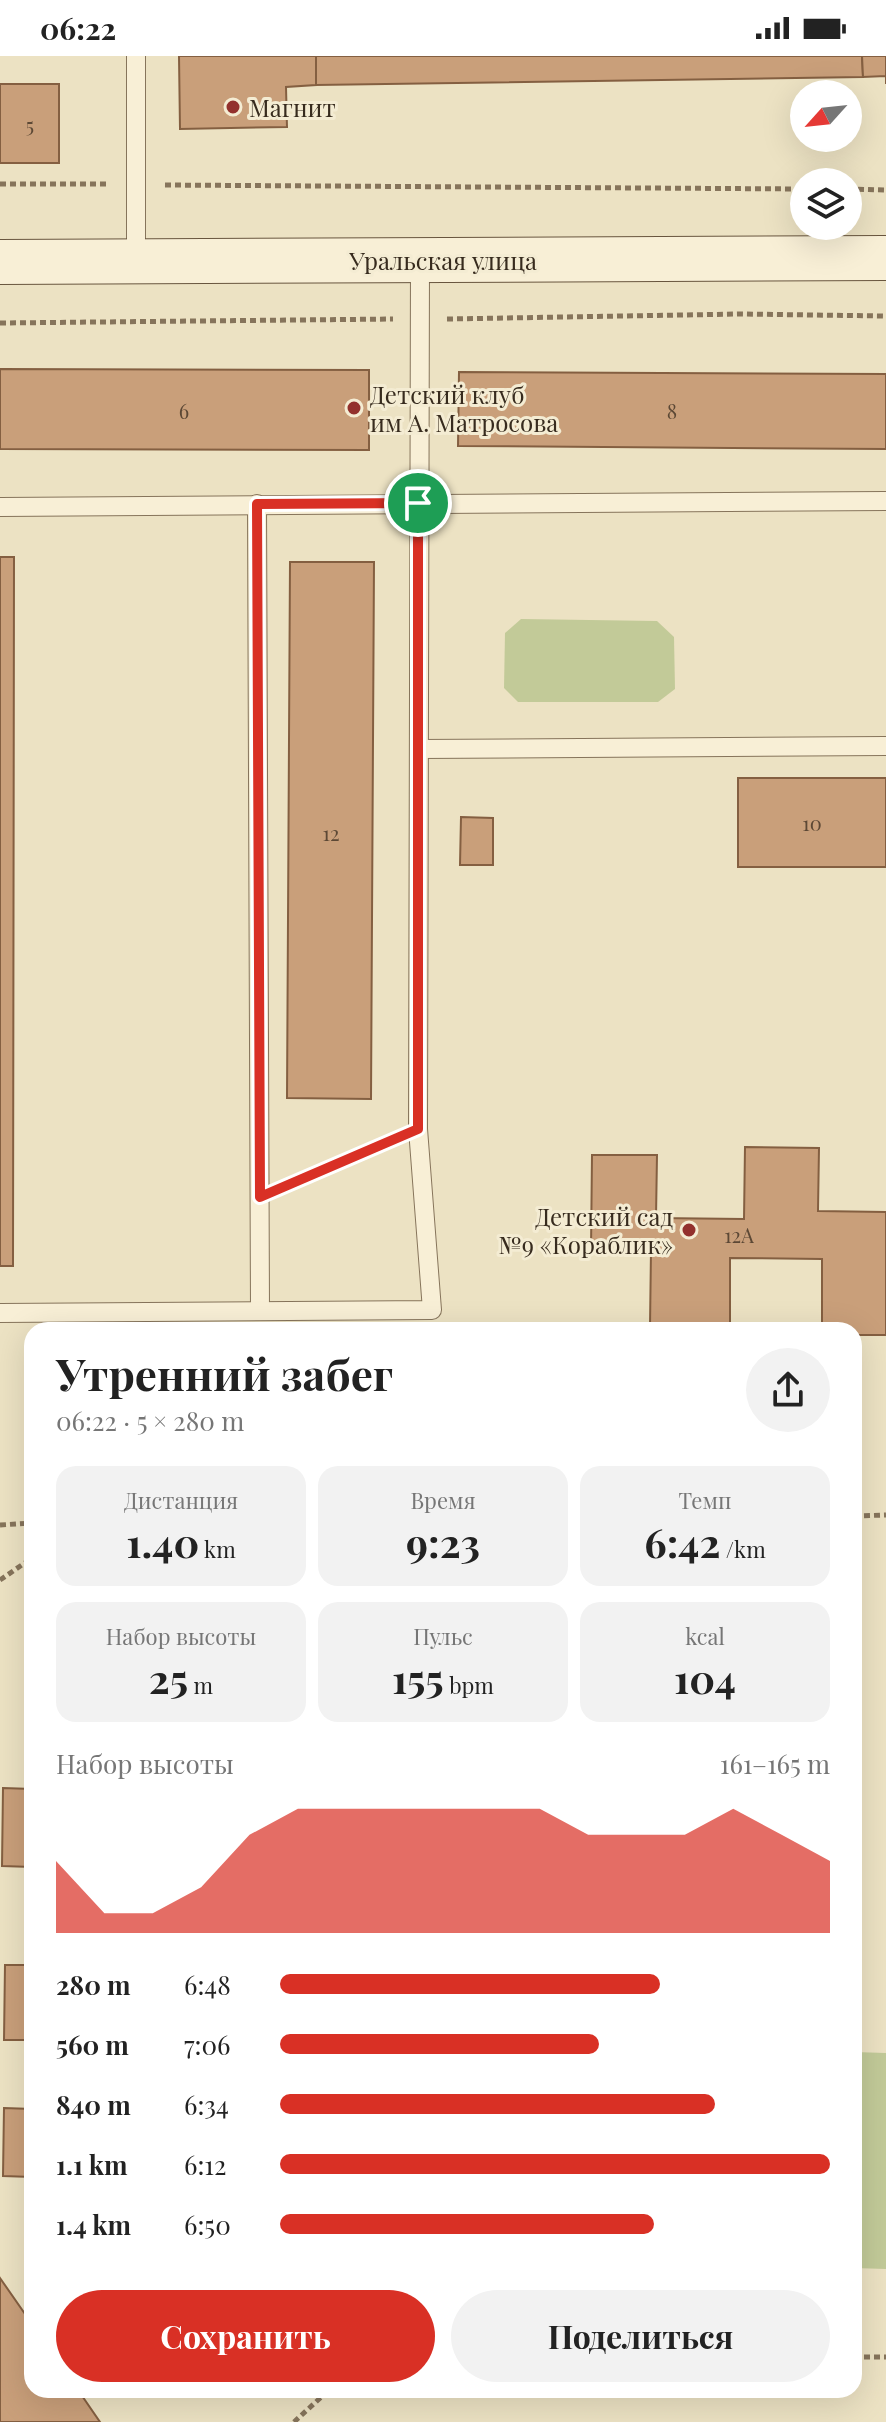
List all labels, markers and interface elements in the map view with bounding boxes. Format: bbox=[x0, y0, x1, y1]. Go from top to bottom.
text: 06:22 bbox=[40, 8, 116, 48]
north arrow bbox=[790, 80, 862, 152]
map controls bbox=[790, 80, 862, 240]
place label: Магнит bbox=[249, 91, 336, 123]
marker: Магнит bbox=[224, 98, 242, 116]
house number: 5 bbox=[26, 111, 34, 138]
button: layers bbox=[790, 168, 862, 240]
street label: Уральская улица bbox=[348, 244, 537, 276]
place label: Детский клуб им А. Матросова bbox=[370, 378, 558, 438]
house number: 6 bbox=[179, 397, 189, 424]
house number: 8 bbox=[667, 397, 677, 424]
marker: Детский клуб им А. Матросова bbox=[345, 399, 363, 417]
pin bbox=[384, 469, 452, 537]
icon: arrive bbox=[396, 481, 440, 525]
house number: 10 bbox=[802, 809, 822, 836]
house number: 12 bbox=[323, 819, 339, 846]
place label: Детский сад №9 «Кораблик» bbox=[499, 1200, 673, 1260]
marker: Детский сад №9 «Кораблик» bbox=[680, 1221, 698, 1239]
house number: 12А bbox=[724, 1221, 754, 1248]
text: Утренний забег bbox=[56, 1343, 393, 1402]
button: share bbox=[746, 1348, 830, 1432]
text: 06:22 · 5 × 280 m bbox=[56, 1403, 244, 1438]
text: Дистанция bbox=[124, 1485, 238, 1515]
text: Время bbox=[411, 1485, 475, 1515]
text: Темп bbox=[679, 1485, 731, 1515]
text: 1.40 bbox=[126, 1515, 199, 1568]
text: 9:23 bbox=[406, 1515, 480, 1568]
text: 6:42 bbox=[644, 1515, 720, 1568]
text: km bbox=[199, 1534, 236, 1564]
text: /km bbox=[720, 1534, 766, 1564]
text: Набор высоты bbox=[106, 1621, 256, 1651]
text: Пульс bbox=[413, 1621, 473, 1651]
text: kcal bbox=[685, 1621, 725, 1651]
text: 25 bbox=[149, 1651, 188, 1704]
text: 155 bbox=[392, 1651, 444, 1704]
text: 104 bbox=[674, 1651, 736, 1704]
text: m bbox=[188, 1670, 213, 1700]
text: bpm bbox=[444, 1670, 494, 1700]
text: Набор высоты bbox=[56, 1746, 234, 1781]
text: 161–165 m bbox=[720, 1746, 830, 1781]
text: 280 m bbox=[56, 1967, 131, 2002]
text: 6:48 bbox=[184, 1967, 231, 2002]
text: 560 m bbox=[56, 2027, 129, 2062]
text: 7:06 bbox=[184, 2027, 231, 2062]
text: 840 m bbox=[56, 2087, 131, 2122]
text: 6:34 bbox=[184, 2087, 229, 2122]
text: 1.1 km bbox=[56, 2147, 127, 2182]
text: 6:12 bbox=[184, 2147, 226, 2182]
text: 1.4 km bbox=[56, 2207, 131, 2242]
text: 6:50 bbox=[184, 2207, 231, 2242]
button: Сохранить bbox=[56, 2290, 435, 2382]
button: Поделиться bbox=[451, 2290, 830, 2382]

